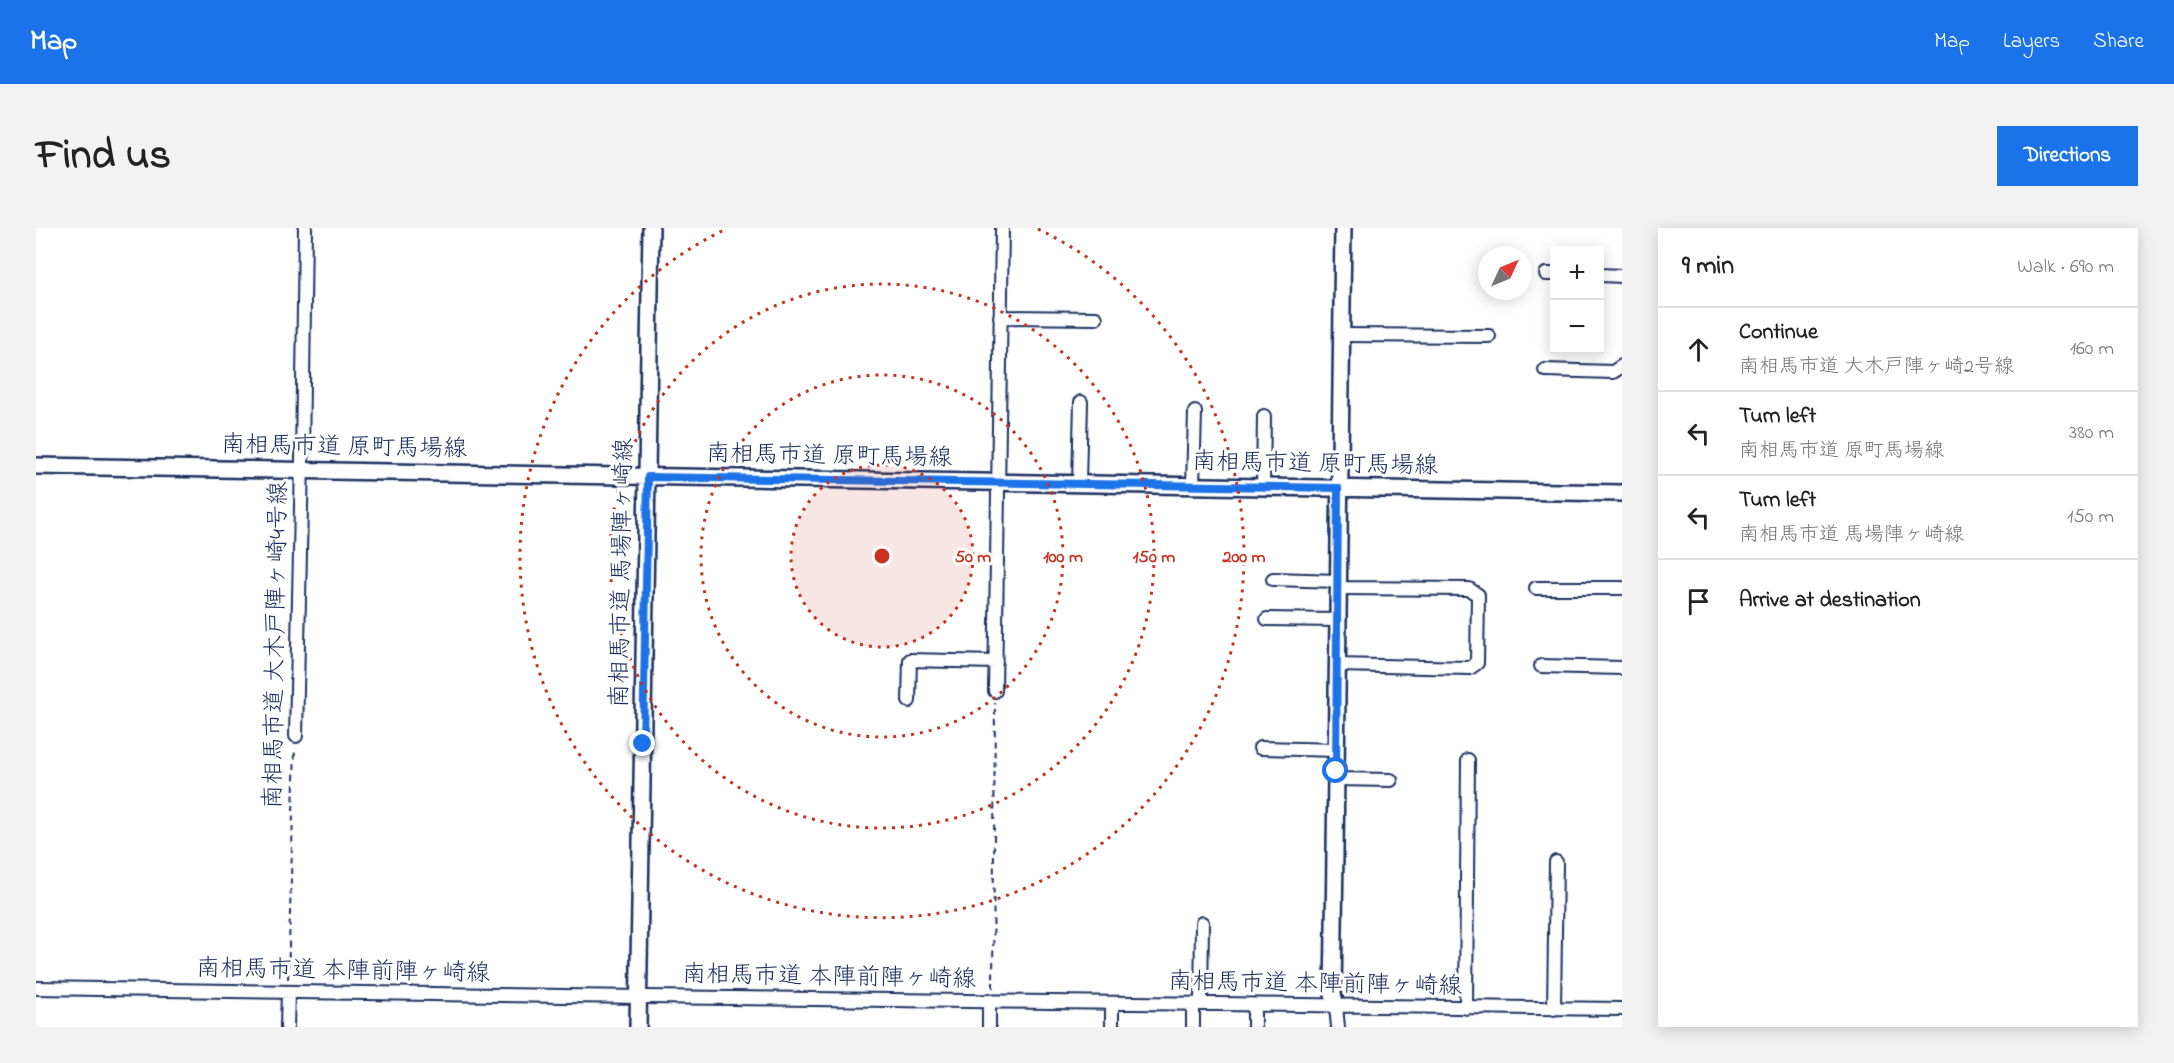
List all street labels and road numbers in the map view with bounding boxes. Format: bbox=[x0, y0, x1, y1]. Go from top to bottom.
street label: 南相馬市道 原町馬場線 bbox=[221, 428, 467, 468]
street label: 南相馬市道 原町馬場線 bbox=[706, 437, 952, 477]
street label: 南相馬市道 馬場陣ヶ崎線 bbox=[603, 438, 643, 708]
street label: 南相馬市道 原町馬場線 bbox=[1192, 445, 1438, 485]
street label: 南相馬市道 大木戸陣ヶ崎4号線 bbox=[257, 481, 297, 809]
street label: 南相馬市道 本陣前陣ヶ崎線 bbox=[196, 952, 490, 992]
street label: 南相馬市道 本陣前陣ヶ崎線 bbox=[682, 958, 976, 998]
street label: 南相馬市道 本陣前陣ヶ崎線 bbox=[1168, 965, 1462, 1005]

